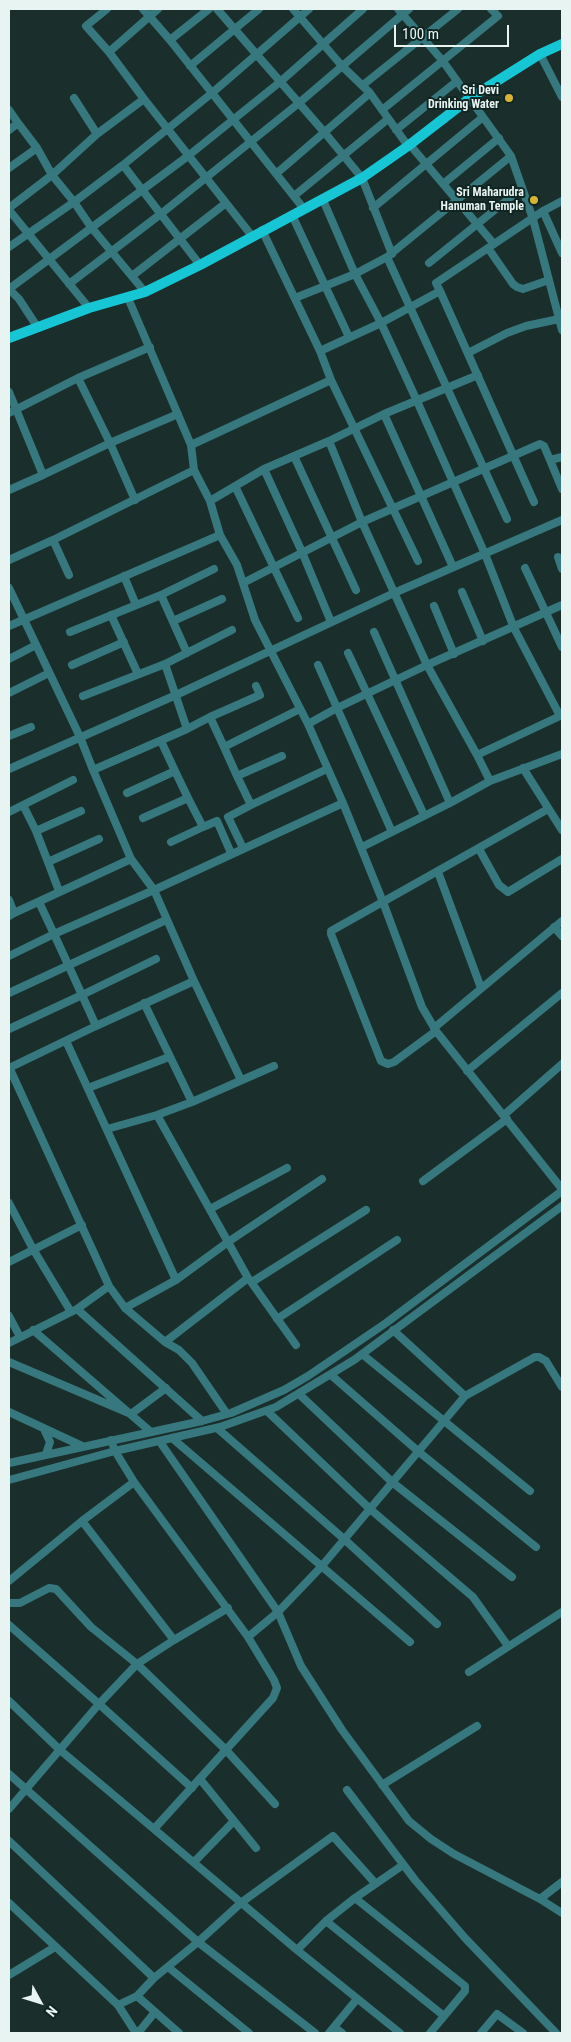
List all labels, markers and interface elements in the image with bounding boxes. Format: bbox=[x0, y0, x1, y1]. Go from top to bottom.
scale bar bbox=[396, 15, 511, 47]
text: 100 m bbox=[402, 25, 439, 43]
place label: Sri Devi Drinking Water bbox=[428, 84, 499, 112]
marker: Sri Devi Drinking Water bbox=[503, 92, 515, 104]
place label: Sri Maharudra Hanuman Temple bbox=[441, 186, 524, 214]
marker: Sri Maharudra Hanuman Temple bbox=[528, 194, 540, 206]
north arrow bbox=[15, 1977, 65, 2027]
text: N bbox=[43, 2003, 61, 2020]

